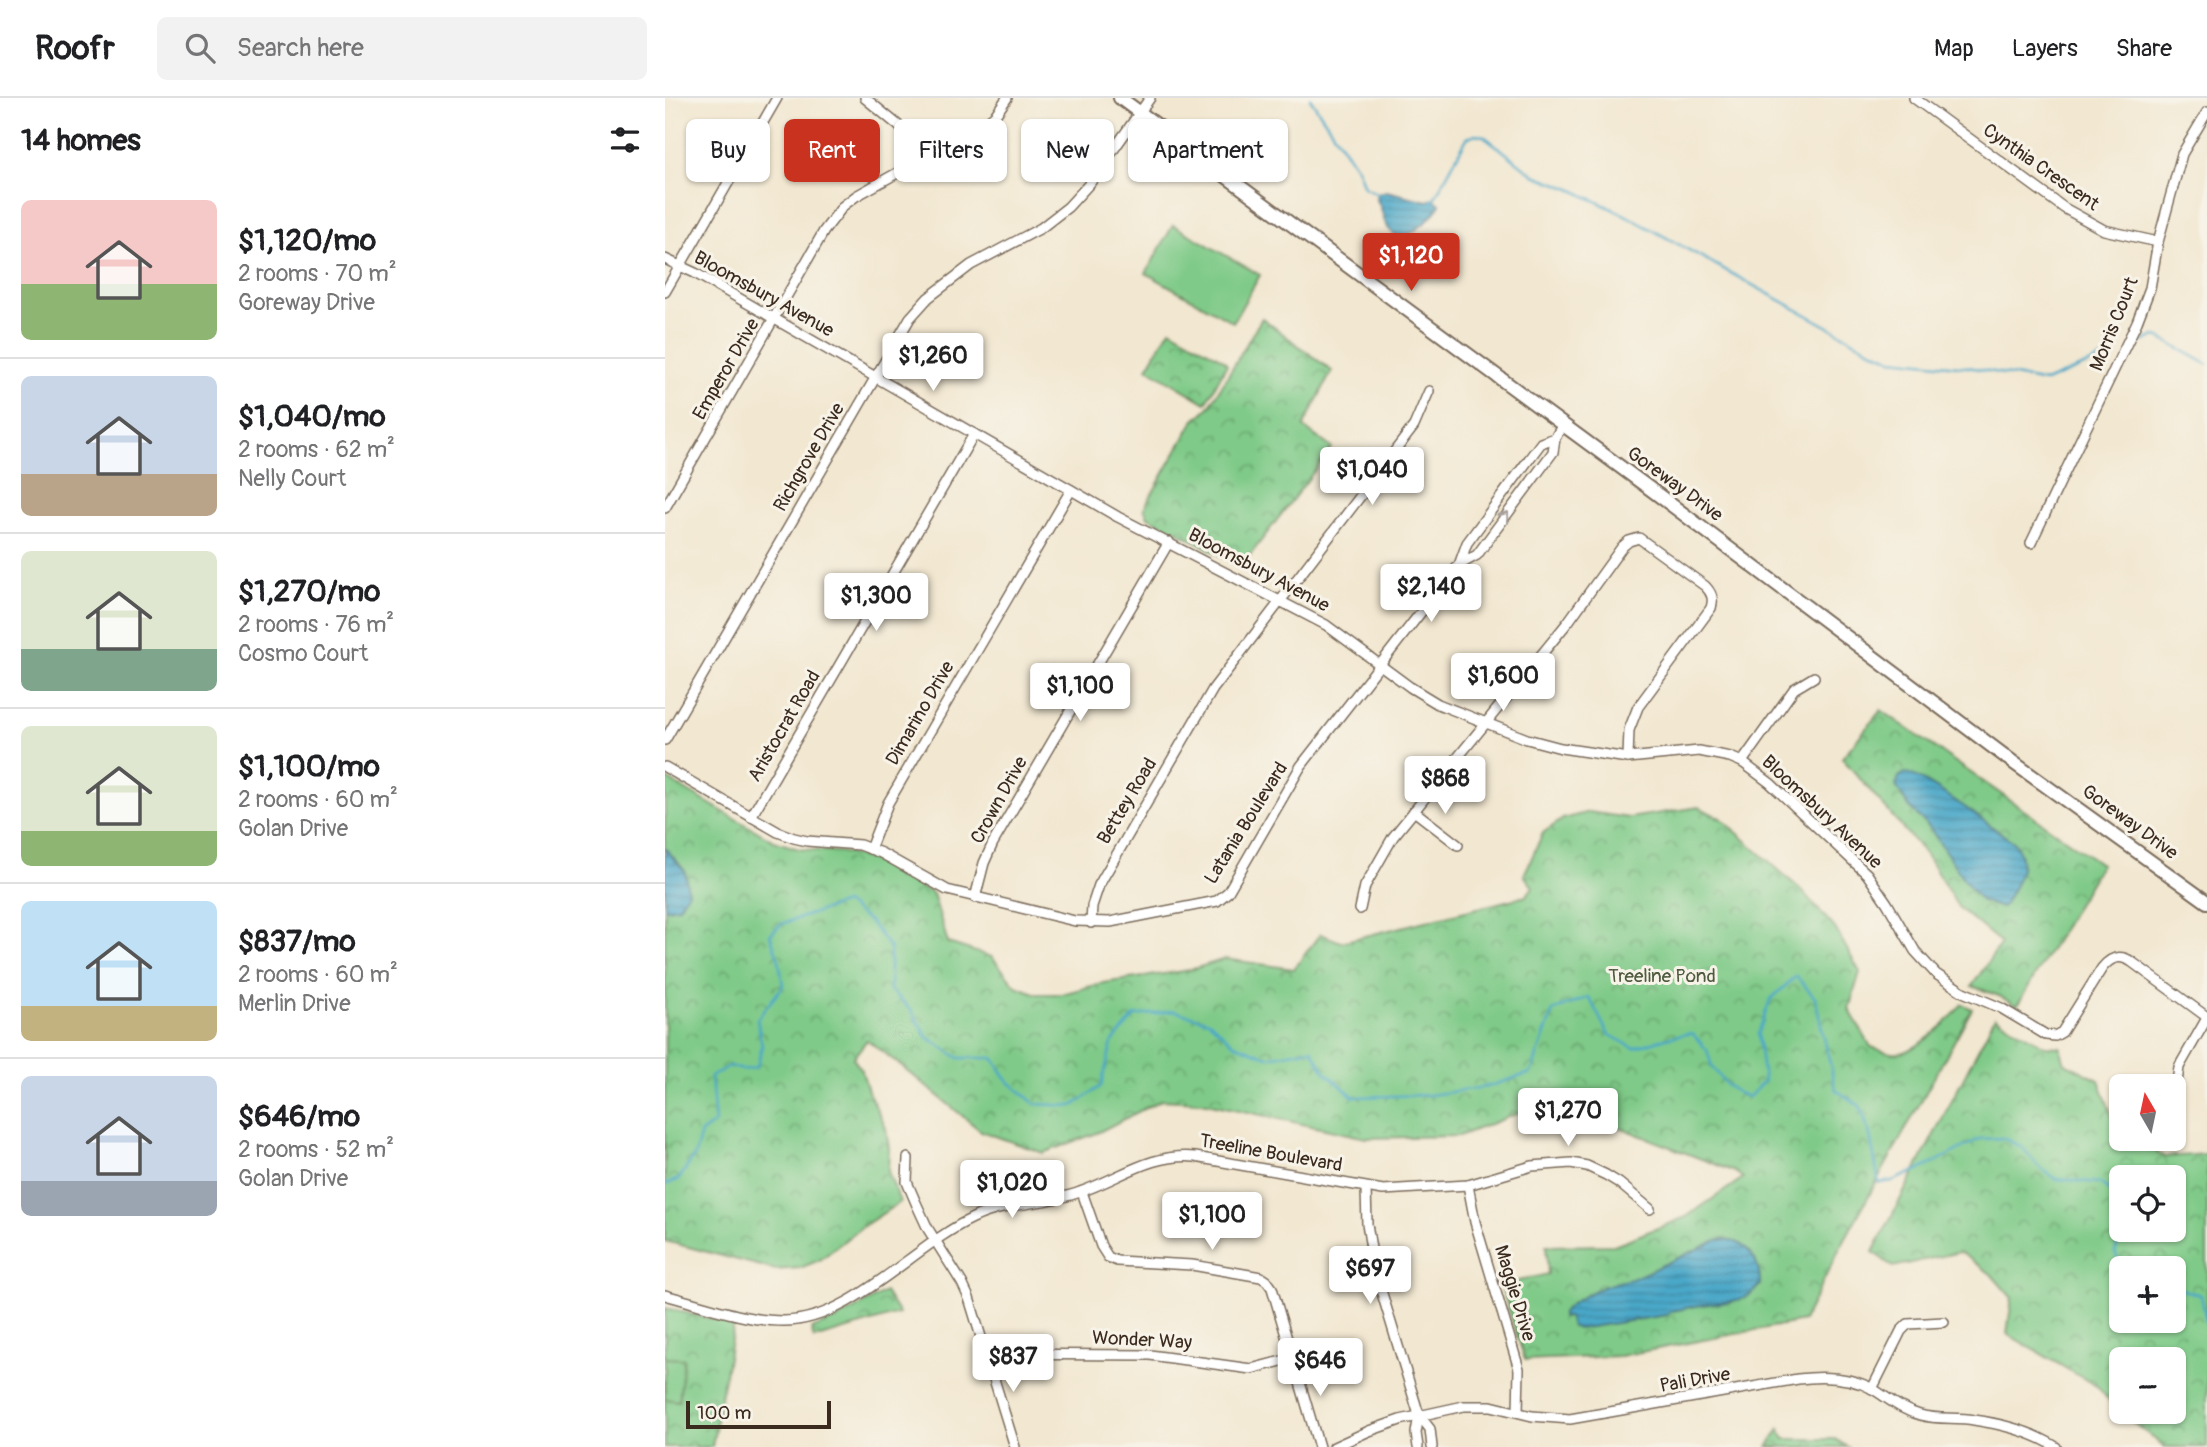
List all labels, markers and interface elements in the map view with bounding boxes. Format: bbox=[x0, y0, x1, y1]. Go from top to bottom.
search box bbox=[157, 17, 647, 80]
text: Roofr bbox=[35, 28, 115, 69]
icon: search bbox=[181, 29, 219, 67]
text: Search here bbox=[237, 32, 364, 64]
text: Map bbox=[1934, 34, 1974, 63]
text: Layers bbox=[2012, 34, 2078, 63]
text: Share bbox=[2116, 34, 2172, 63]
street label: Cynthia Crescent bbox=[1978, 118, 2104, 216]
chip: Buy bbox=[686, 119, 770, 182]
chip: Rent bbox=[784, 119, 880, 182]
chip: Filters bbox=[894, 119, 1007, 182]
chip: New bbox=[1021, 119, 1114, 182]
chip: Apartment bbox=[1128, 119, 1288, 182]
icon: filters bbox=[606, 121, 644, 159]
text: 14 homes bbox=[21, 122, 141, 159]
text: $1,120/mo bbox=[238, 222, 376, 259]
icon: home bbox=[77, 228, 161, 312]
pin: $1,120 bbox=[1354, 234, 1468, 293]
text: $1,120 bbox=[1379, 241, 1443, 270]
street label: Bloomsbury Avenue bbox=[690, 246, 839, 343]
text: 2 rooms · 70 m² bbox=[238, 259, 397, 288]
street label: Morris Court bbox=[2084, 273, 2144, 375]
text: Goreway Drive bbox=[238, 288, 375, 317]
street label: Emperor Drive bbox=[687, 313, 765, 424]
pin: $1,260 bbox=[876, 334, 990, 393]
text: $1,260 bbox=[898, 341, 968, 370]
text: $1,040/mo bbox=[238, 398, 386, 435]
street label: Richgrove Drive bbox=[768, 398, 850, 516]
icon: home bbox=[77, 404, 161, 488]
text: 2 rooms · 62 m² bbox=[238, 435, 395, 464]
street label: Goreway Drive bbox=[1622, 441, 1728, 527]
pin: $1,040 bbox=[1315, 448, 1429, 507]
text: $1,040 bbox=[1336, 455, 1408, 484]
text: Nelly Court bbox=[238, 464, 346, 493]
one-way arrow bbox=[1497, 511, 1510, 524]
street label: Bloomsbury Avenue bbox=[1184, 523, 1334, 618]
pin: $2,140 bbox=[1374, 564, 1488, 624]
text: $2,140 bbox=[1396, 572, 1466, 601]
text: $1,270/mo bbox=[238, 573, 380, 610]
pin: $1,300 bbox=[819, 574, 933, 633]
icon: home bbox=[77, 579, 161, 663]
text: $1,300 bbox=[840, 581, 912, 610]
text: 2 rooms · 76 m² bbox=[238, 610, 394, 639]
text: Cosmo Court bbox=[238, 639, 368, 668]
pin: $1,600 bbox=[1446, 654, 1560, 713]
street label: Dimarino Drive bbox=[880, 656, 960, 769]
text: $1,600 bbox=[1467, 661, 1539, 690]
pin: $1,100 bbox=[1023, 664, 1137, 723]
street label: Aristocrat Road bbox=[742, 666, 826, 786]
text: $1,100 bbox=[1046, 671, 1114, 700]
text: $1,100/mo bbox=[238, 748, 380, 785]
street label: Bloomsbury Avenue bbox=[1757, 750, 1888, 875]
street label: Crown Drive bbox=[965, 751, 1033, 848]
icon: home bbox=[77, 754, 161, 838]
street label: Bettey Road bbox=[1092, 754, 1162, 848]
pin: $868 bbox=[1404, 756, 1486, 816]
street label: Latania Boulevard bbox=[1199, 757, 1293, 889]
text: $868 bbox=[1420, 764, 1470, 793]
street label: Goreway Drive bbox=[2077, 779, 2183, 865]
text: 2 rooms · 60 m² bbox=[238, 785, 398, 814]
text: Golan Drive bbox=[238, 814, 348, 843]
text: $837/mo bbox=[238, 923, 356, 960]
icon: home bbox=[77, 929, 161, 1013]
text: 2 rooms · 60 m² bbox=[238, 960, 398, 989]
park label: Treeline Pond bbox=[1608, 964, 1716, 988]
text: Merlin Drive bbox=[238, 989, 351, 1018]
north arrow bbox=[2109, 1074, 2186, 1152]
map controls bbox=[2109, 1074, 2186, 1424]
pin: $1,270 bbox=[1511, 1088, 1625, 1148]
text: $1,270 bbox=[1534, 1096, 1602, 1125]
text: $646/mo bbox=[238, 1098, 360, 1135]
icon: home bbox=[77, 1104, 161, 1188]
street label: Treeline Boulevard bbox=[1198, 1129, 1344, 1177]
text: 2 rooms · 52 m² bbox=[238, 1135, 394, 1164]
pin: $1,020 bbox=[955, 1160, 1069, 1220]
text: Golan Drive bbox=[238, 1164, 348, 1193]
button: locate bbox=[2109, 1165, 2186, 1242]
text: $1,020 bbox=[976, 1168, 1048, 1197]
pin: $1,100 bbox=[1155, 1192, 1269, 1252]
text: $1,100 bbox=[1178, 1200, 1246, 1229]
street label: Maggie Drive bbox=[1489, 1242, 1541, 1344]
pin: $697 bbox=[1329, 1246, 1411, 1306]
text: $697 bbox=[1345, 1254, 1395, 1283]
button: + bbox=[2109, 1256, 2186, 1333]
street label: Wonder Way bbox=[1091, 1325, 1193, 1355]
pin: $837 bbox=[972, 1334, 1054, 1394]
pin: $646 bbox=[1279, 1338, 1361, 1398]
text: $837 bbox=[988, 1342, 1038, 1371]
text: $646 bbox=[1294, 1346, 1346, 1375]
button: − bbox=[2109, 1347, 2186, 1424]
street label: Pali Drive bbox=[1658, 1362, 1733, 1398]
scale bar bbox=[686, 1398, 831, 1430]
text: 100 m bbox=[697, 1401, 751, 1425]

